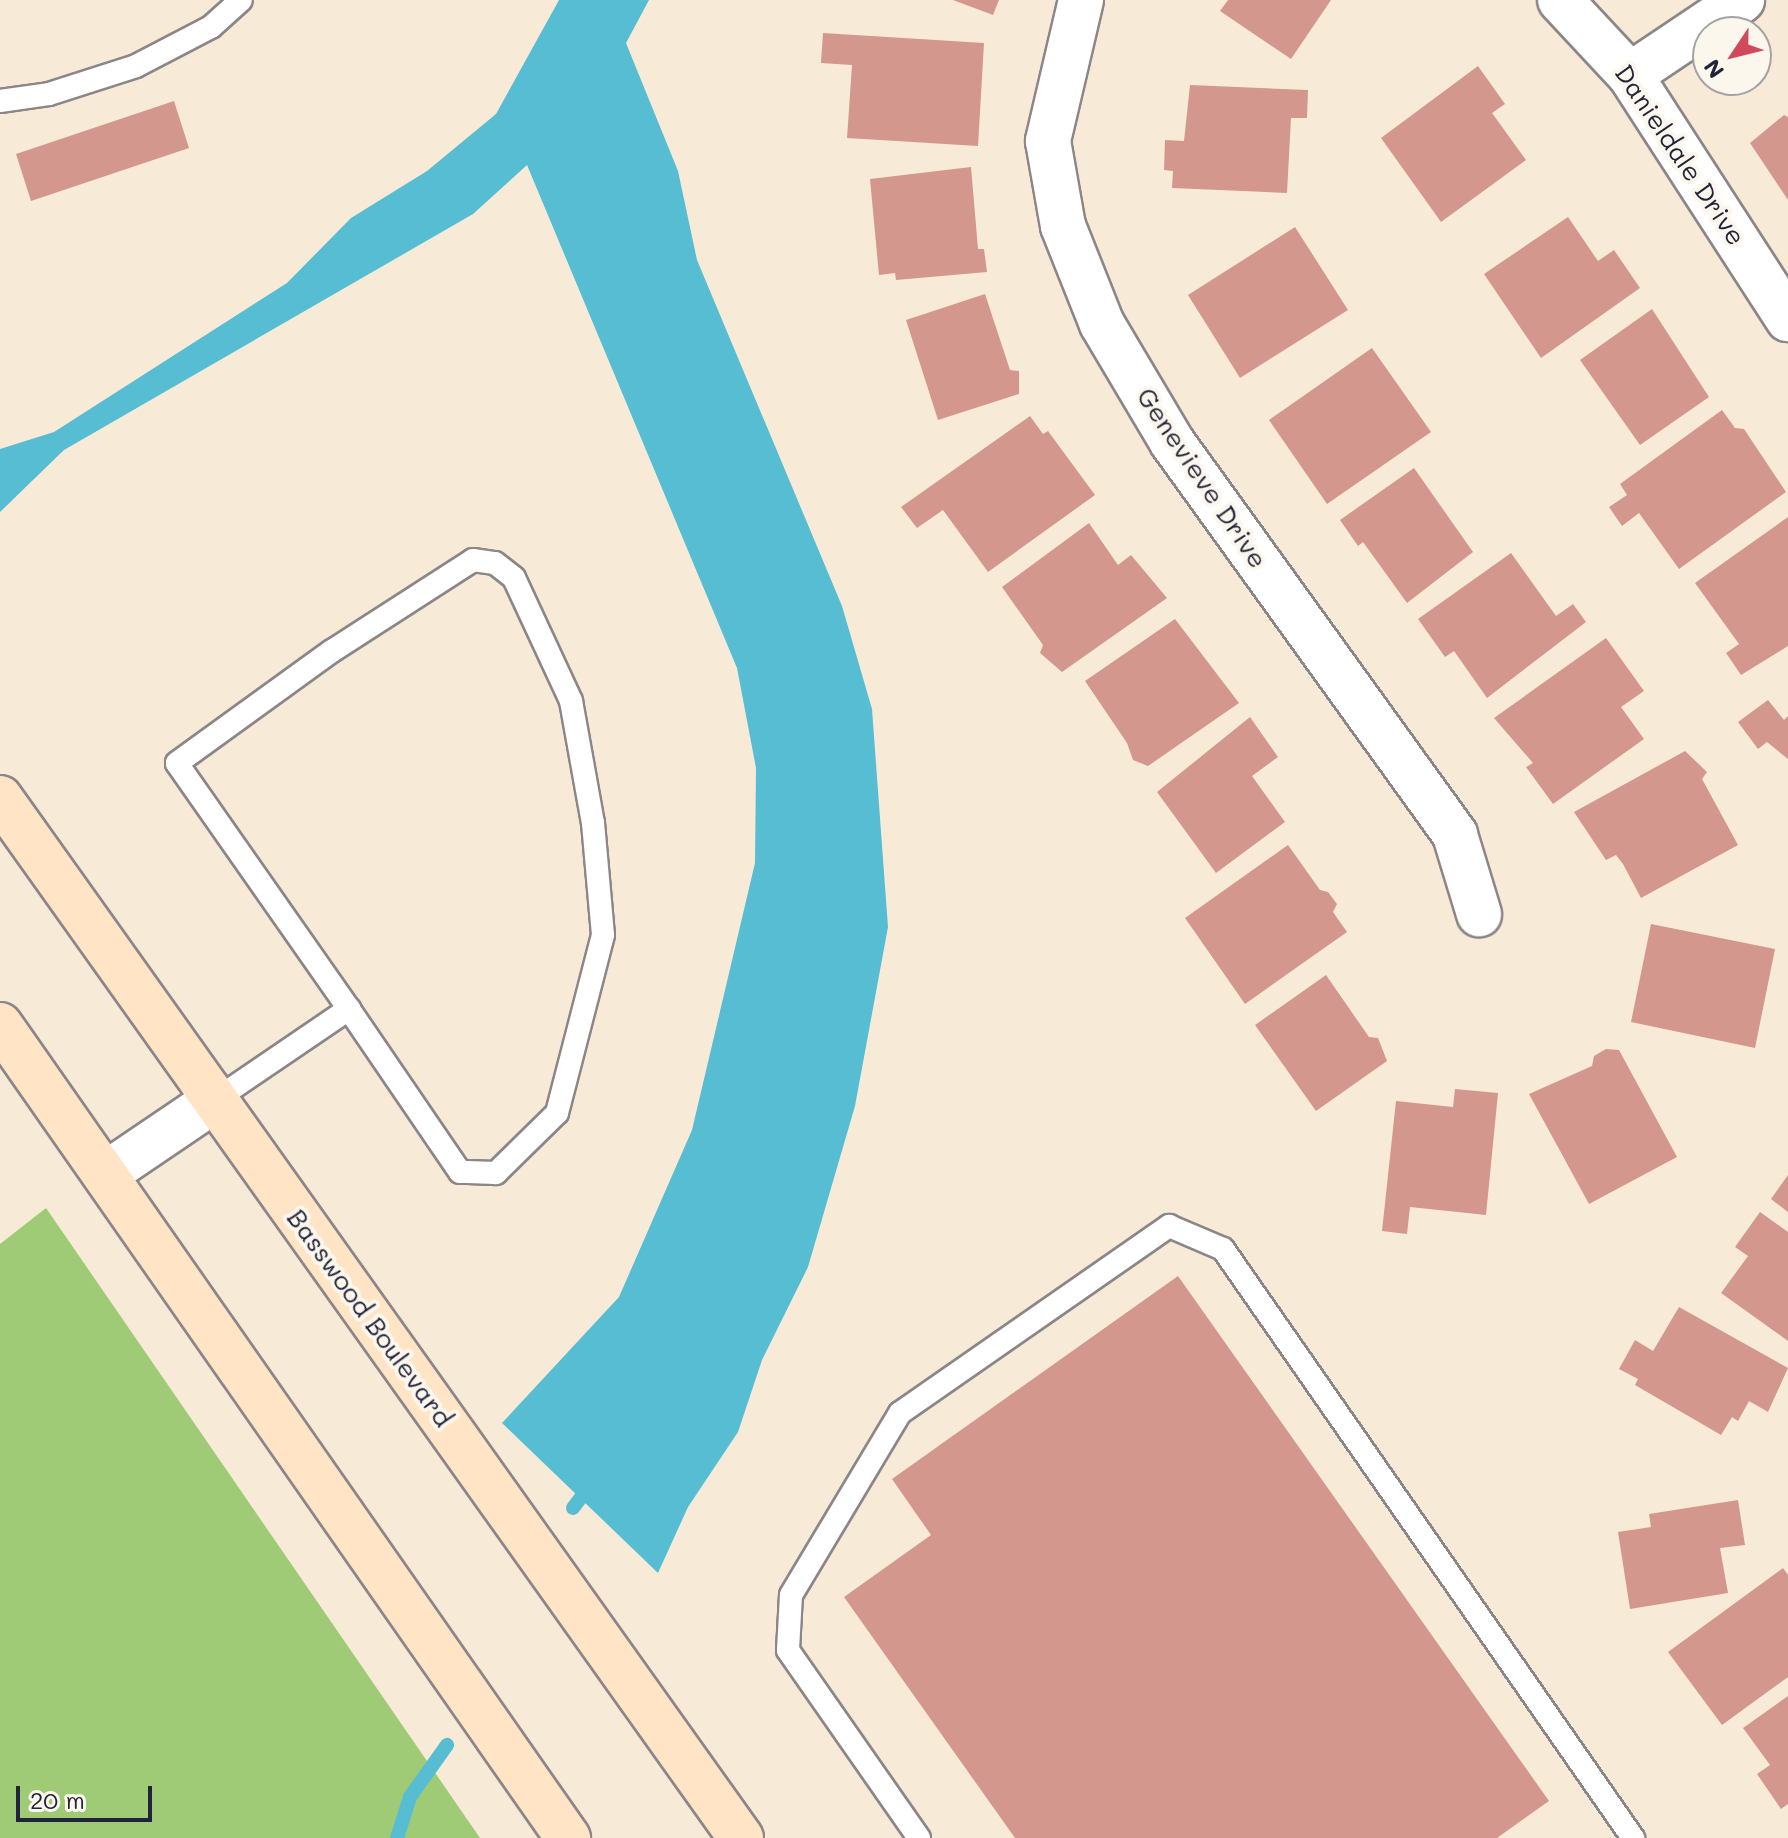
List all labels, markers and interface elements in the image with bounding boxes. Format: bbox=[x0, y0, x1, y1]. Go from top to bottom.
north arrow bbox=[1692, 16, 1772, 96]
text: N bbox=[1697, 54, 1730, 84]
street label: Danieldale Drive bbox=[1608, 59, 1752, 251]
street label: Genevieve Drive bbox=[1130, 382, 1274, 574]
street label: Basswood Boulevard bbox=[281, 1203, 459, 1433]
scale bar bbox=[20, 1770, 156, 1820]
text: 20 m bbox=[30, 1784, 85, 1815]

